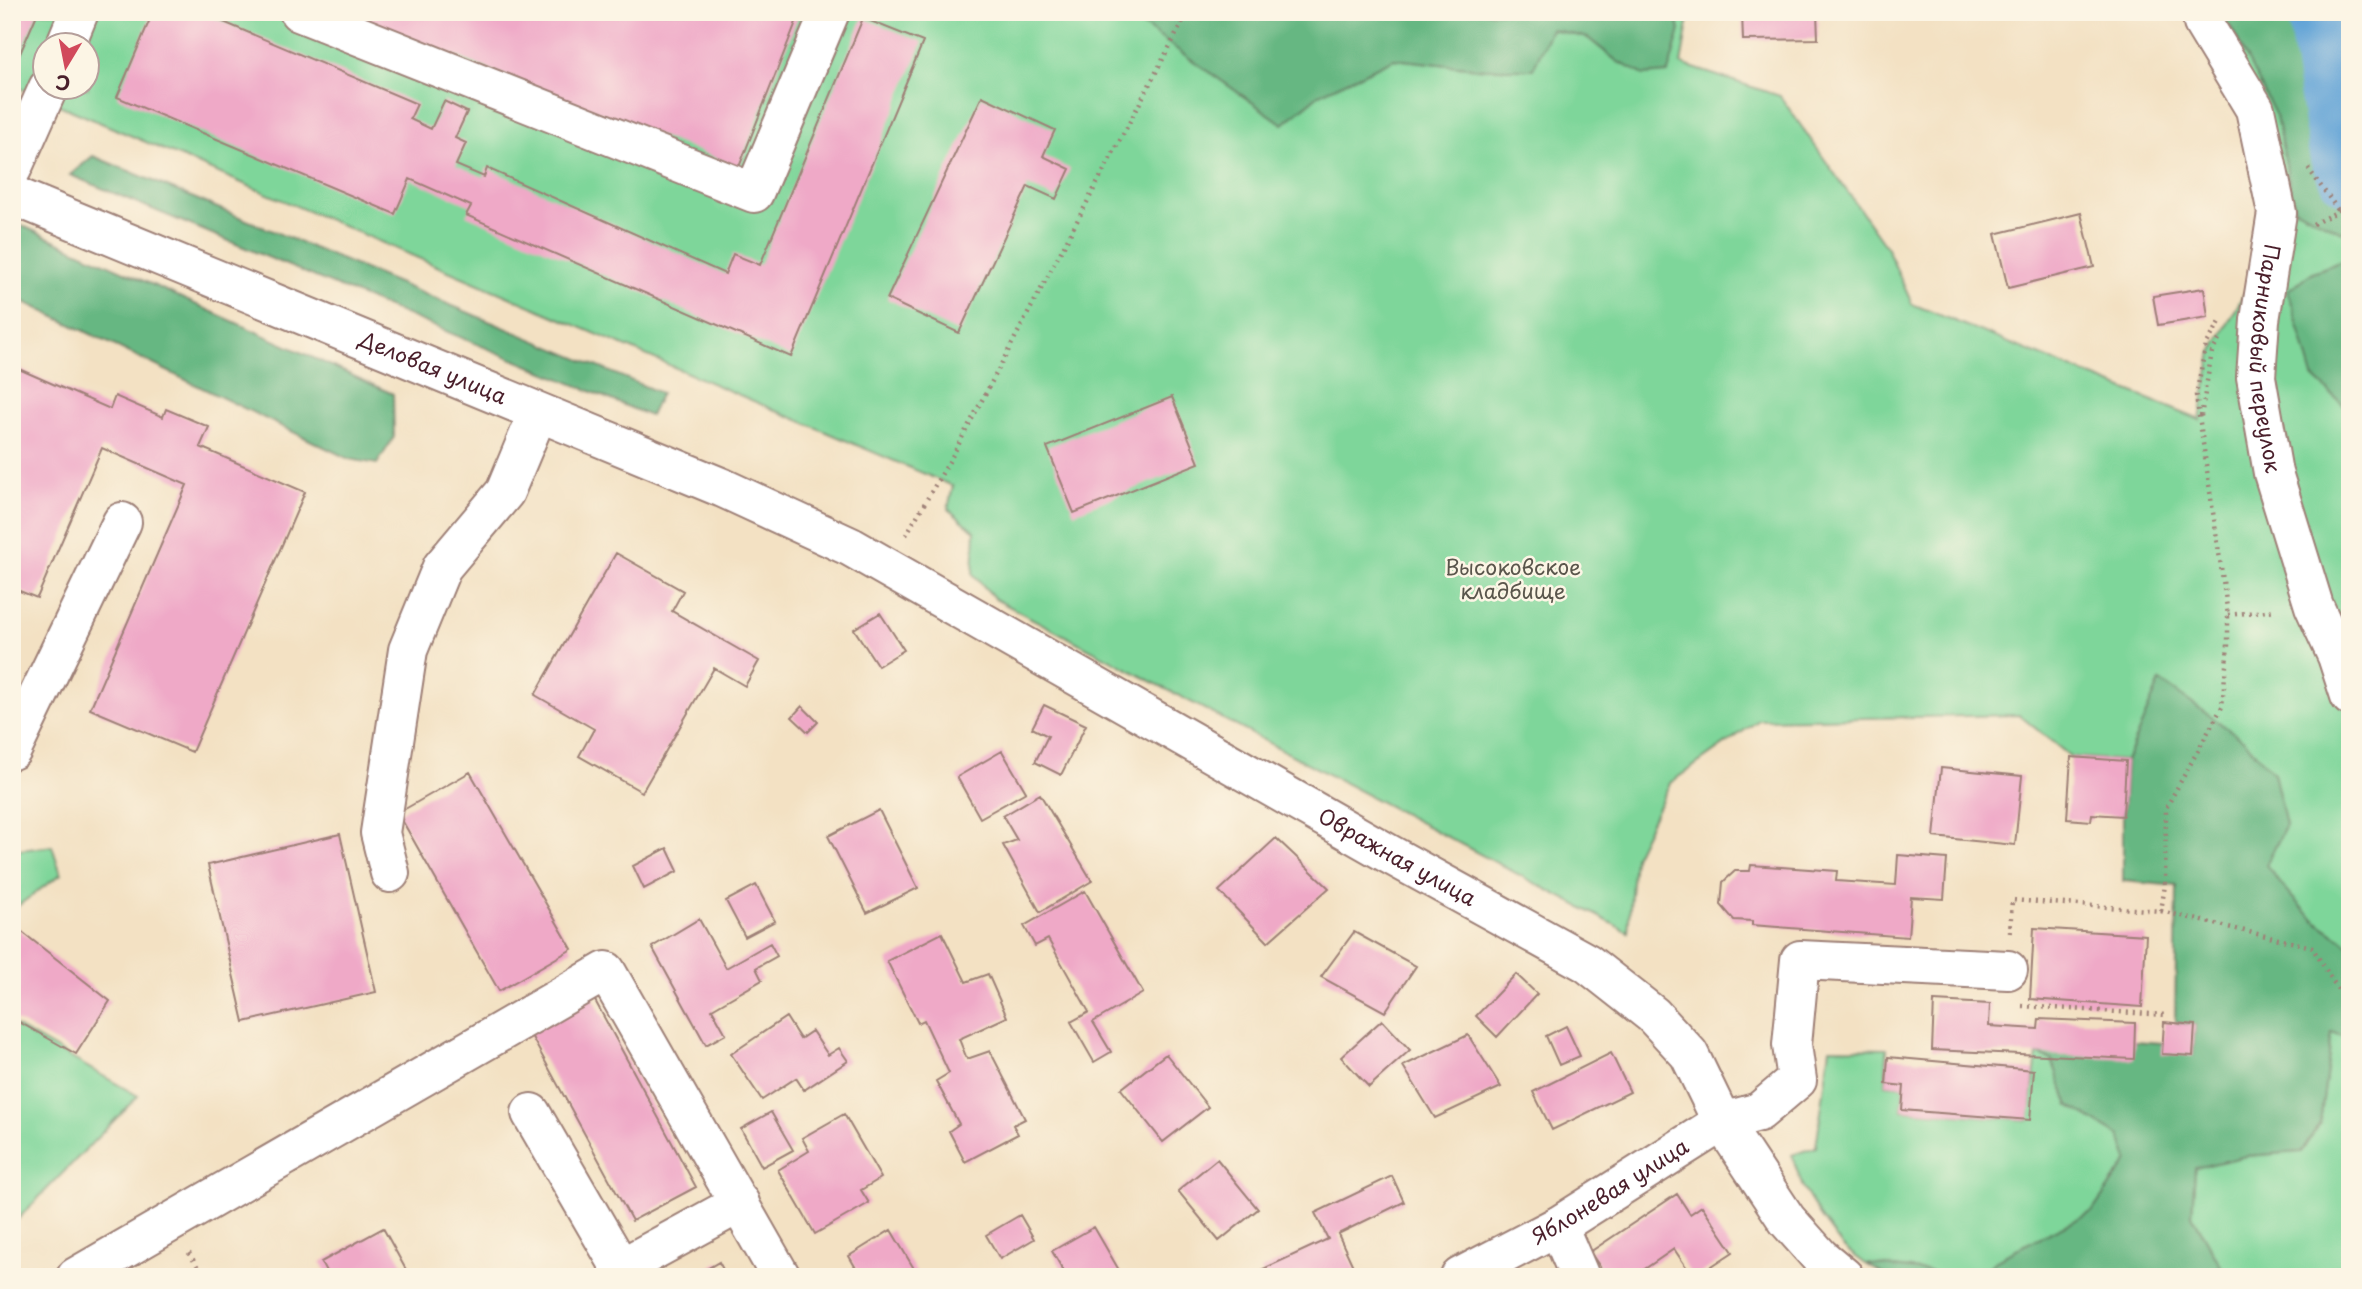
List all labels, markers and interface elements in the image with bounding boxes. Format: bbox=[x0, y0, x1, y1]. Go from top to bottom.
north arrow bbox=[32, 32, 102, 102]
text: С bbox=[53, 69, 72, 99]
street label: Парниковый переулок bbox=[2242, 242, 2291, 476]
street label: Деловая улица bbox=[354, 321, 513, 411]
park label: Высоковское кладбище bbox=[1445, 550, 1581, 606]
street label: Овражная улица bbox=[1313, 799, 1483, 913]
street label: Яблоневая улица bbox=[1526, 1129, 1695, 1251]

